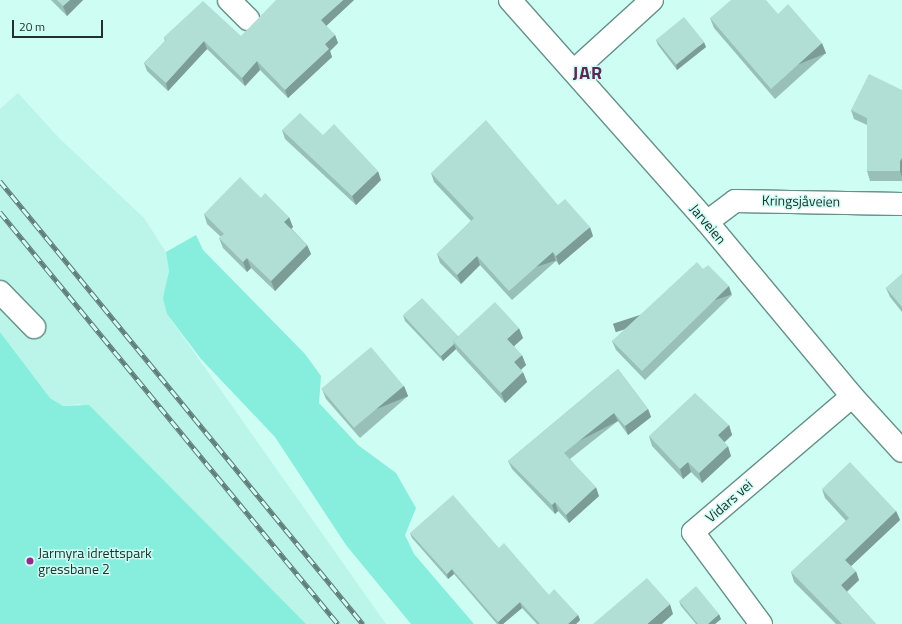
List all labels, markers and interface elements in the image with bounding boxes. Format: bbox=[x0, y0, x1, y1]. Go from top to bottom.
scale bar bbox=[14, 12, 105, 38]
text: 20 m bbox=[19, 17, 45, 36]
district label: JAR bbox=[573, 62, 603, 84]
street label: Kringsjåveien bbox=[762, 192, 840, 210]
street label: Jarveien bbox=[686, 201, 730, 247]
street label: Vidars vei bbox=[702, 476, 756, 526]
place label: Jarmyra idrettspark gressbane 2 bbox=[38, 545, 152, 578]
marker: Jarmyra idrettspark gressbane 2 bbox=[25, 556, 35, 566]

